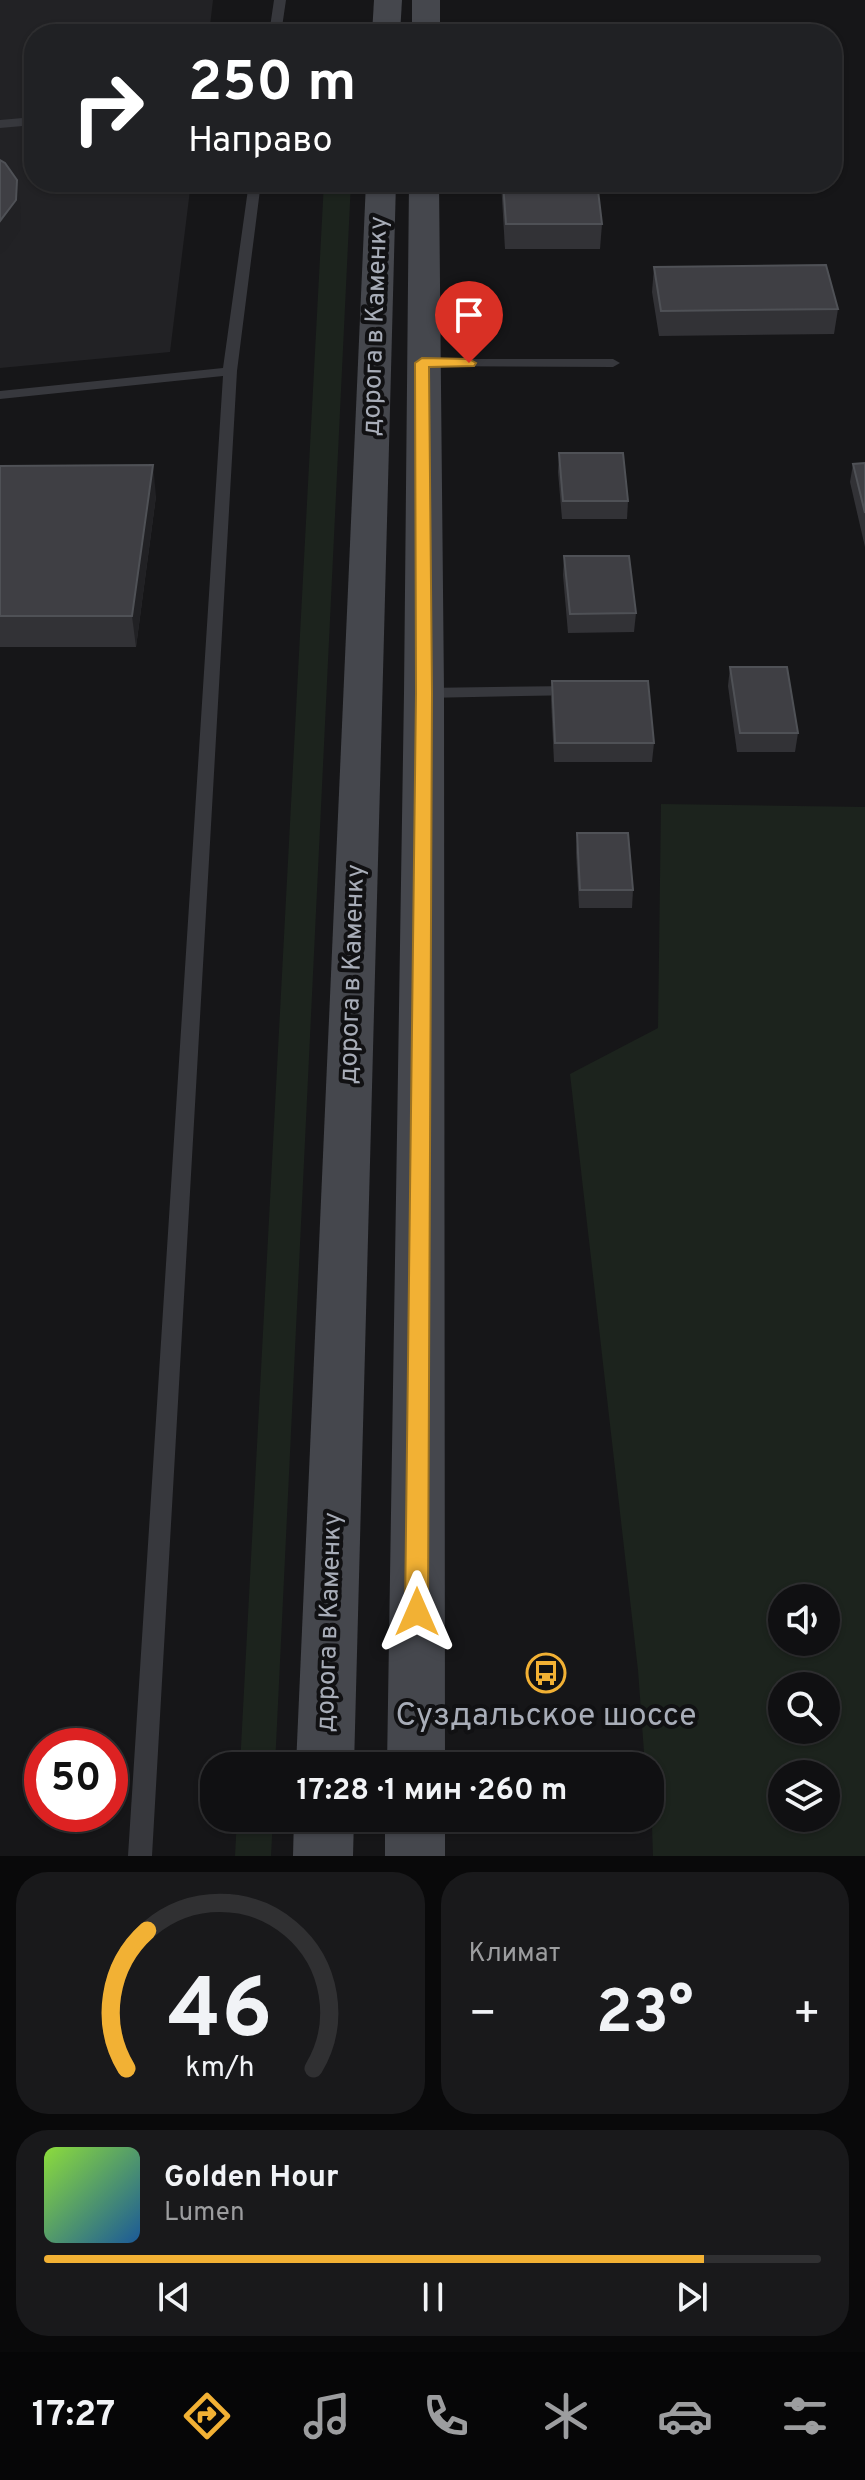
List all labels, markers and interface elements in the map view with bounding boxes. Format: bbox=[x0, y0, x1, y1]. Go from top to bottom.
text: 250 m bbox=[188, 50, 356, 120]
icon: right bbox=[56, 56, 160, 160]
text: Направо bbox=[188, 119, 333, 165]
street label: дорога в Каменку bbox=[356, 216, 396, 436]
pin bbox=[435, 281, 503, 363]
icon: arrive bbox=[447, 293, 491, 337]
street label: дорога в Каменку bbox=[333, 864, 373, 1084]
street label: дорога в Каменку bbox=[310, 1512, 350, 1732]
position arrow bbox=[375, 1570, 459, 1654]
map controls bbox=[768, 1584, 840, 1832]
button: sound bbox=[768, 1584, 840, 1656]
bus stop icon: Суздальское шоссе bbox=[525, 1652, 567, 1694]
button: search bbox=[768, 1672, 840, 1744]
place label: Суздальское шоссе bbox=[396, 1697, 696, 1737]
speed limit sign: 50 bbox=[24, 1728, 128, 1832]
button: layers bbox=[768, 1760, 840, 1832]
text: 17:28 · 1 мин · 260 m bbox=[297, 1773, 567, 1810]
text: Климат bbox=[469, 1938, 560, 1971]
text: 46 bbox=[168, 1962, 273, 2067]
text: 23° bbox=[596, 1978, 694, 2054]
text: − bbox=[469, 1988, 497, 2044]
text: + bbox=[793, 1988, 821, 2044]
text: km/h bbox=[186, 2051, 255, 2087]
text: Golden Hour bbox=[164, 2160, 338, 2197]
text: Lumen bbox=[164, 2197, 245, 2230]
icon: previous bbox=[152, 2275, 196, 2319]
icon: pause bbox=[411, 2275, 455, 2319]
icon: next bbox=[670, 2275, 714, 2319]
icon: directions bbox=[179, 2388, 235, 2444]
icon: music bbox=[299, 2388, 355, 2444]
icon: phone bbox=[418, 2388, 474, 2444]
icon: climate bbox=[538, 2388, 594, 2444]
icon: car bbox=[657, 2388, 713, 2444]
icon: filters bbox=[777, 2388, 833, 2444]
text: 17:27 bbox=[32, 2393, 115, 2439]

